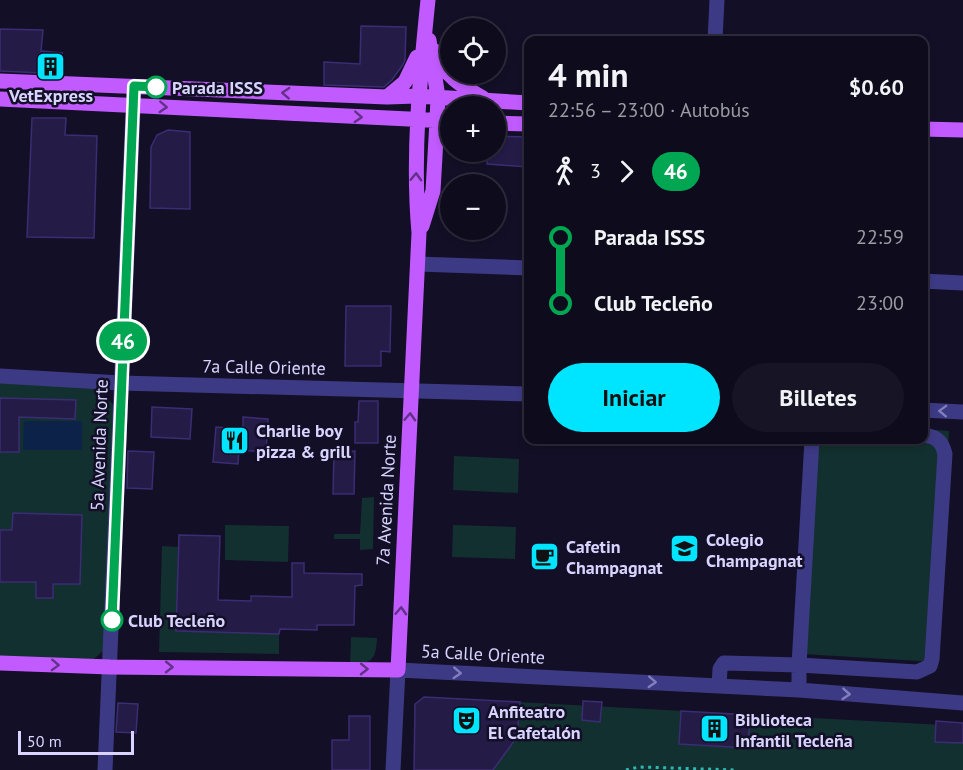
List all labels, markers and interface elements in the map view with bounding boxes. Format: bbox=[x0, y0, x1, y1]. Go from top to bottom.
map controls bbox=[440, 18, 506, 240]
button: locate bbox=[440, 18, 506, 84]
building icon: VetExpress bbox=[35, 50, 67, 82]
text: 4 min bbox=[548, 53, 629, 96]
text: $0.60 bbox=[849, 73, 904, 101]
marker: Parada ISSS bbox=[145, 76, 167, 98]
place label: Parada ISSS bbox=[172, 76, 263, 99]
place label: VetExpress bbox=[8, 84, 93, 107]
one-way arrow bbox=[282, 86, 291, 99]
button: + bbox=[440, 96, 506, 162]
text: 22:56 – 23:00 · Autobús bbox=[548, 97, 750, 123]
one-way arrow bbox=[159, 101, 168, 114]
one-way arrow bbox=[354, 111, 363, 124]
icon: walk bbox=[548, 155, 581, 188]
icon: forward bbox=[610, 155, 643, 188]
text: 3 bbox=[590, 158, 601, 184]
text: 46 bbox=[664, 158, 688, 185]
one-way arrow bbox=[409, 172, 422, 181]
button: − bbox=[440, 174, 506, 240]
text: Parada ISSS bbox=[594, 223, 705, 251]
text: 22:59 bbox=[856, 224, 904, 250]
text: Club Tecleño bbox=[594, 289, 713, 317]
text: 23:00 bbox=[856, 290, 904, 316]
line badge: 46 bbox=[96, 322, 150, 360]
text: 46 bbox=[111, 328, 135, 355]
street label: 7a Calle Oriente bbox=[202, 354, 326, 380]
button: Iniciar bbox=[548, 363, 720, 432]
button: Billetes bbox=[732, 363, 904, 432]
street label: 5a Avenida Norte bbox=[85, 379, 113, 511]
one-way arrow bbox=[938, 405, 947, 418]
one-way arrow bbox=[403, 412, 416, 421]
place label: Charlie boy pizza & grill bbox=[256, 419, 352, 463]
restaurant icon: Charlie boy pizza & grill bbox=[219, 424, 251, 456]
street label: 7a Avenida Norte bbox=[371, 434, 401, 566]
place label: Colegio Champagnat bbox=[706, 528, 803, 572]
school or university icon: Colegio Champagnat bbox=[669, 533, 701, 565]
place label: Cafetin Champagnat bbox=[566, 535, 663, 579]
cafe icon: Cafetin Champagnat bbox=[529, 540, 561, 572]
one-way arrow bbox=[394, 607, 407, 616]
marker: Club Tecleño bbox=[101, 609, 123, 631]
place label: Club Tecleño bbox=[128, 609, 226, 632]
street label: 5a Calle Oriente bbox=[420, 639, 546, 669]
one-way arrow bbox=[51, 658, 60, 671]
one-way arrow bbox=[164, 661, 173, 673]
one-way arrow bbox=[359, 663, 368, 676]
one-way arrow bbox=[452, 666, 461, 679]
one-way arrow bbox=[647, 675, 656, 688]
one-way arrow bbox=[842, 687, 851, 700]
place label: Anfiteatro El Cafetalón bbox=[488, 700, 581, 744]
theatre icon: Anfiteatro El Cafetalón bbox=[451, 705, 483, 737]
place label: Biblioteca Infantil Tecleña bbox=[735, 708, 853, 752]
building icon: Biblioteca Infantil Tecleña bbox=[698, 713, 730, 745]
scale bar bbox=[18, 728, 134, 756]
text: 50 m bbox=[27, 731, 62, 751]

